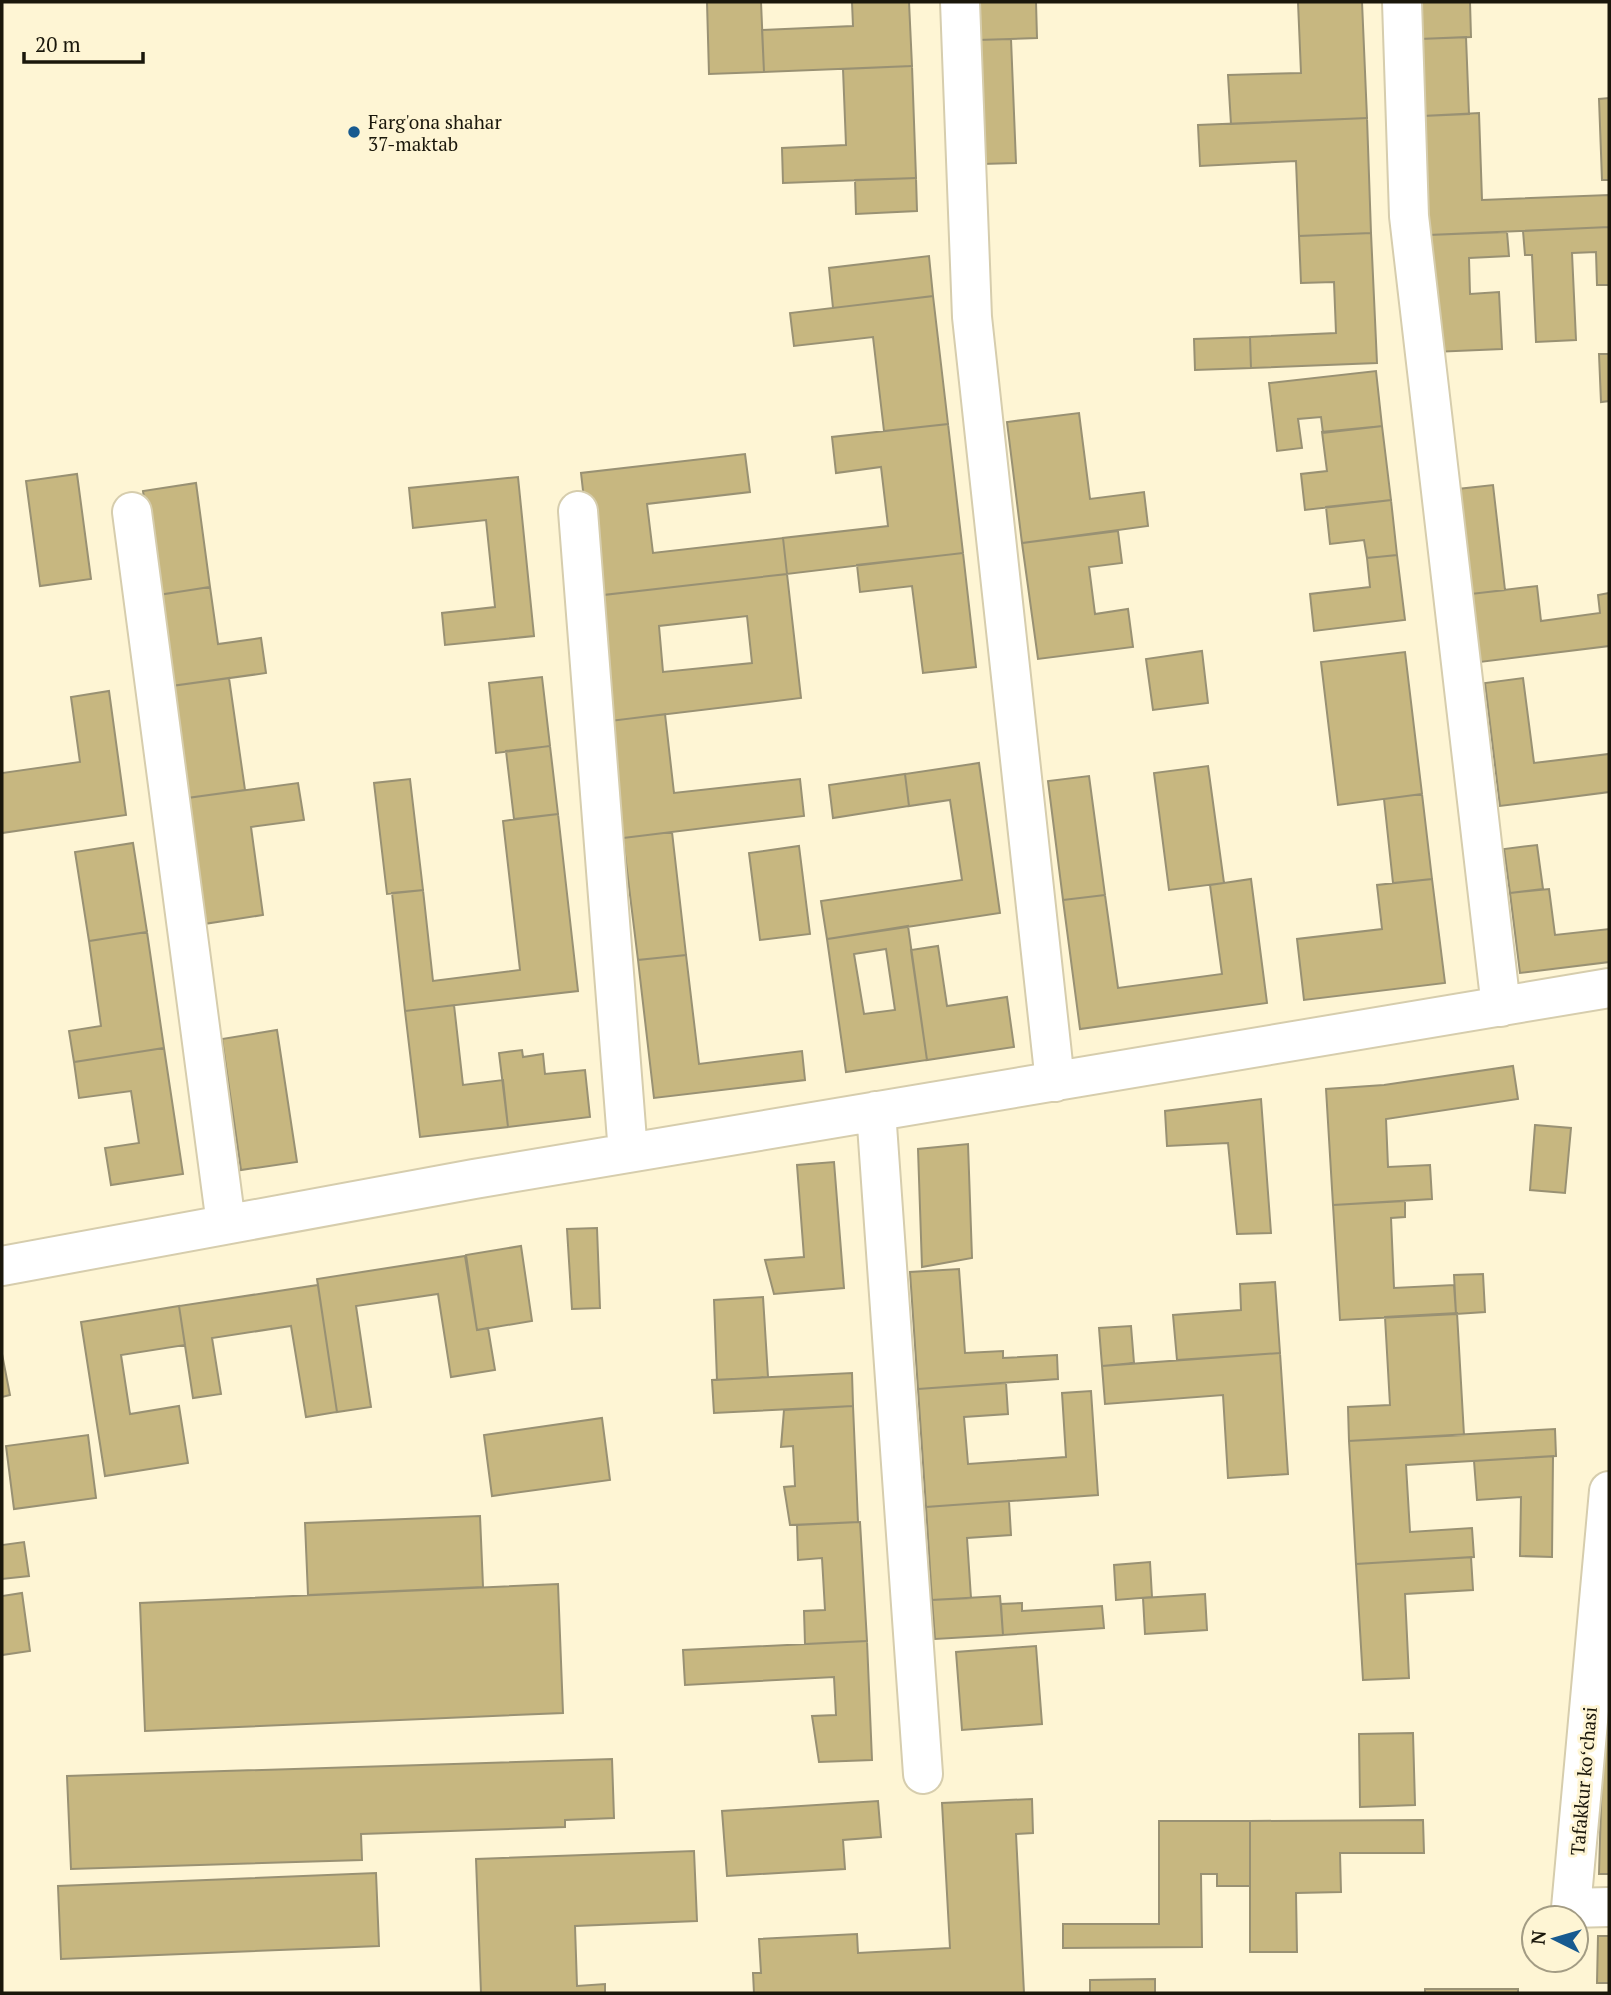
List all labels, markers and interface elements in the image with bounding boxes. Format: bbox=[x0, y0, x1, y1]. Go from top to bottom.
scale bar bbox=[24, 21, 144, 65]
text: 20 m bbox=[35, 30, 81, 58]
place label: Farg'ona shahar 37-maktab bbox=[368, 109, 502, 156]
marker: Farg'ona shahar 37-maktab bbox=[346, 124, 362, 140]
street label: Tafakkur koʻchasi bbox=[1564, 1706, 1602, 1856]
north arrow bbox=[1520, 1904, 1590, 1974]
text: N bbox=[1524, 1929, 1551, 1946]

